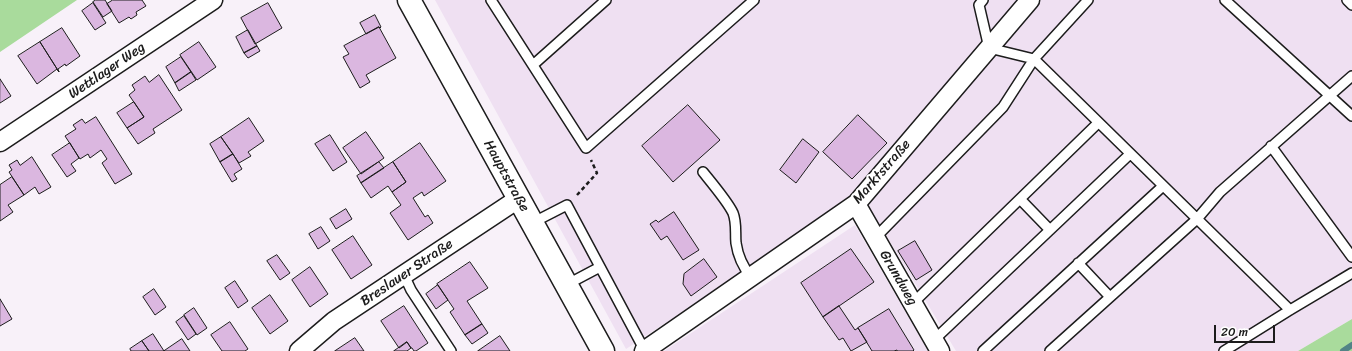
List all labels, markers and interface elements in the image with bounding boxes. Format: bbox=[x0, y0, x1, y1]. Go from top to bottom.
street label: Wettlager Weg bbox=[65, 39, 149, 103]
street label: Hauptstraße bbox=[479, 137, 533, 215]
street label: Marktstraße bbox=[850, 137, 914, 207]
street label: Breslauer Straße bbox=[358, 236, 456, 310]
street label: Grundweg bbox=[876, 247, 920, 309]
scale bar bbox=[1216, 317, 1277, 343]
text: 20 m bbox=[1221, 321, 1248, 343]

